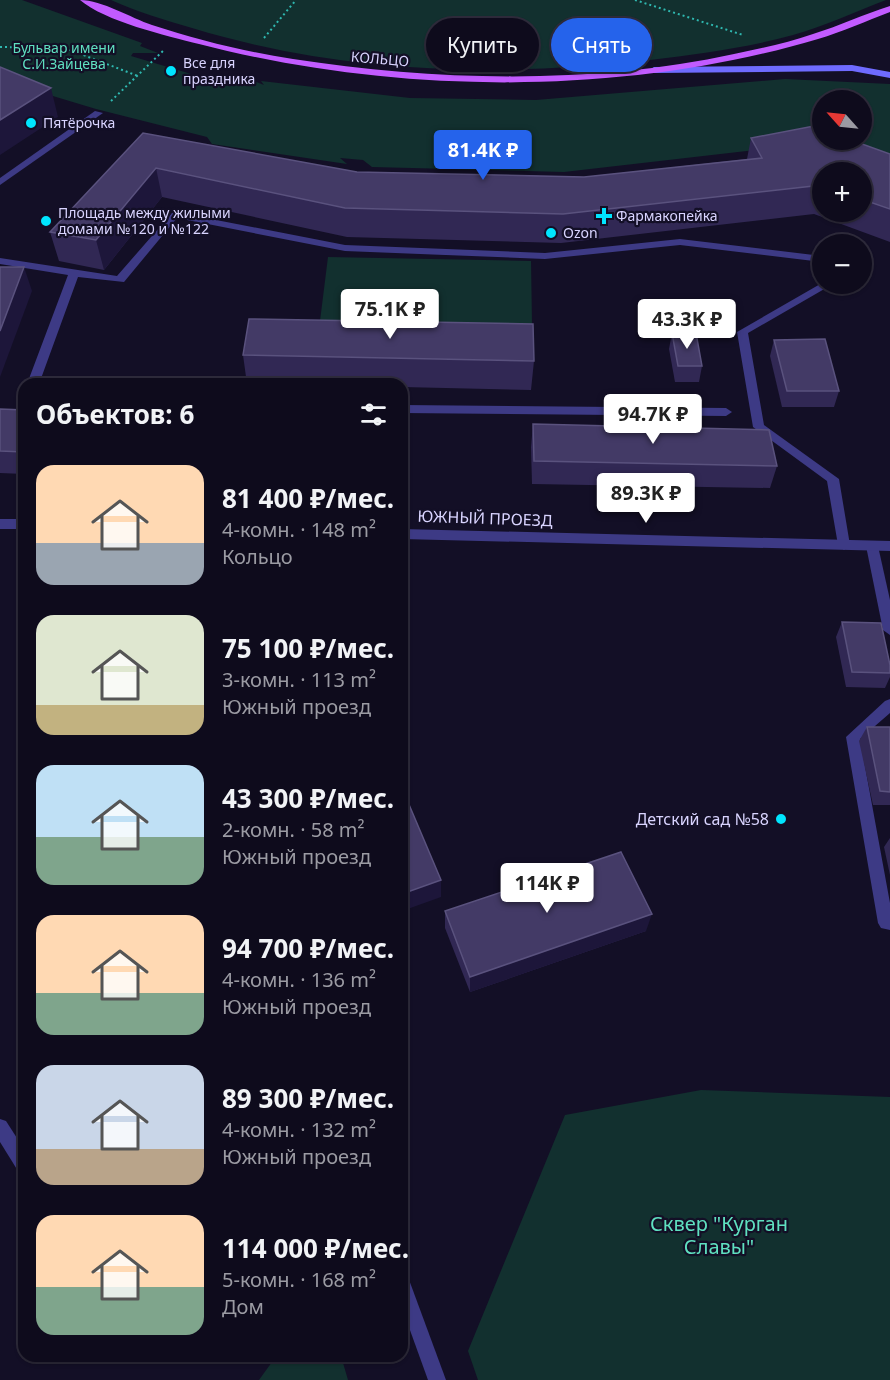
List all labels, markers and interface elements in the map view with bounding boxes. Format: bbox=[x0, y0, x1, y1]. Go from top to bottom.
chip: Купить bbox=[426, 18, 539, 72]
chip: Снять bbox=[551, 18, 652, 72]
park label: Бульвар имени С.И.Зайцева bbox=[12, 38, 116, 73]
street label: КОЛЬЦО bbox=[350, 46, 410, 71]
place label: Все для праздника bbox=[183, 53, 255, 88]
marker: Все для праздника bbox=[164, 64, 178, 78]
north arrow bbox=[812, 90, 872, 150]
map controls bbox=[812, 90, 872, 294]
place label: Пятёрочка bbox=[43, 113, 115, 132]
marker: Пятёрочка bbox=[24, 116, 38, 130]
pin: 81.4K ₽ bbox=[428, 130, 538, 181]
text: 81.4K ₽ bbox=[448, 136, 518, 163]
button: + bbox=[812, 162, 872, 222]
place label: Площадь между жилыми домами №120 и №122 bbox=[58, 203, 231, 238]
place label: Фармакопейка bbox=[616, 206, 718, 225]
marker: Фармакопейка bbox=[597, 209, 611, 223]
marker: Площадь между жилыми домами №120 и №122 bbox=[39, 214, 53, 228]
place label: Ozon bbox=[563, 223, 598, 242]
marker: Ozon bbox=[544, 226, 558, 240]
button: − bbox=[812, 234, 872, 294]
pin: 75.1K ₽ bbox=[335, 289, 445, 340]
text: 75.1K ₽ bbox=[355, 295, 425, 322]
pin: 43.3K ₽ bbox=[632, 299, 742, 350]
text: 43.3K ₽ bbox=[652, 305, 722, 332]
pin: 94.7K ₽ bbox=[598, 394, 708, 445]
text: Объектов: 6 bbox=[36, 396, 194, 432]
icon: filters bbox=[357, 398, 390, 431]
text: 94.7K ₽ bbox=[618, 400, 688, 427]
pin: 89.3K ₽ bbox=[591, 473, 701, 524]
text: 89.3K ₽ bbox=[611, 479, 681, 506]
text: 81 400 ₽/мес. bbox=[222, 480, 394, 516]
icon: home bbox=[84, 489, 156, 561]
street label: ЮЖНЫЙ ПРОЕЗД bbox=[417, 505, 553, 531]
text: 4-комн. · 148 m² bbox=[222, 516, 376, 543]
text: Кольцо bbox=[222, 543, 293, 570]
text: 75 100 ₽/мес. bbox=[222, 630, 394, 666]
icon: home bbox=[84, 639, 156, 711]
text: 3-комн. · 113 m² bbox=[222, 666, 376, 693]
text: Южный проезд bbox=[222, 693, 371, 720]
text: 43 300 ₽/мес. bbox=[222, 780, 394, 816]
icon: home bbox=[84, 789, 156, 861]
place label: Детский сад №58 bbox=[636, 808, 769, 830]
marker: Детский сад №58 bbox=[774, 812, 788, 826]
text: 2-комн. · 58 m² bbox=[222, 816, 365, 843]
text: Южный проезд bbox=[222, 843, 371, 870]
pin: 114K ₽ bbox=[498, 863, 596, 914]
text: 114K ₽ bbox=[515, 869, 579, 896]
text: 94 700 ₽/мес. bbox=[222, 930, 394, 966]
icon: home bbox=[84, 939, 156, 1011]
text: 4-комн. · 136 m² bbox=[222, 966, 376, 993]
text: Южный проезд bbox=[222, 993, 371, 1020]
text: 89 300 ₽/мес. bbox=[222, 1080, 394, 1116]
icon: home bbox=[84, 1089, 156, 1161]
text: 4-комн. · 132 m² bbox=[222, 1116, 376, 1143]
text: Южный проезд bbox=[222, 1143, 371, 1170]
park label: Сквер "Курган Славы" bbox=[650, 1210, 788, 1260]
text: 114 000 ₽/мес. bbox=[222, 1230, 409, 1266]
icon: home bbox=[84, 1239, 156, 1311]
text: 5-комн. · 168 m² bbox=[222, 1266, 376, 1293]
text: Дом bbox=[222, 1293, 264, 1320]

